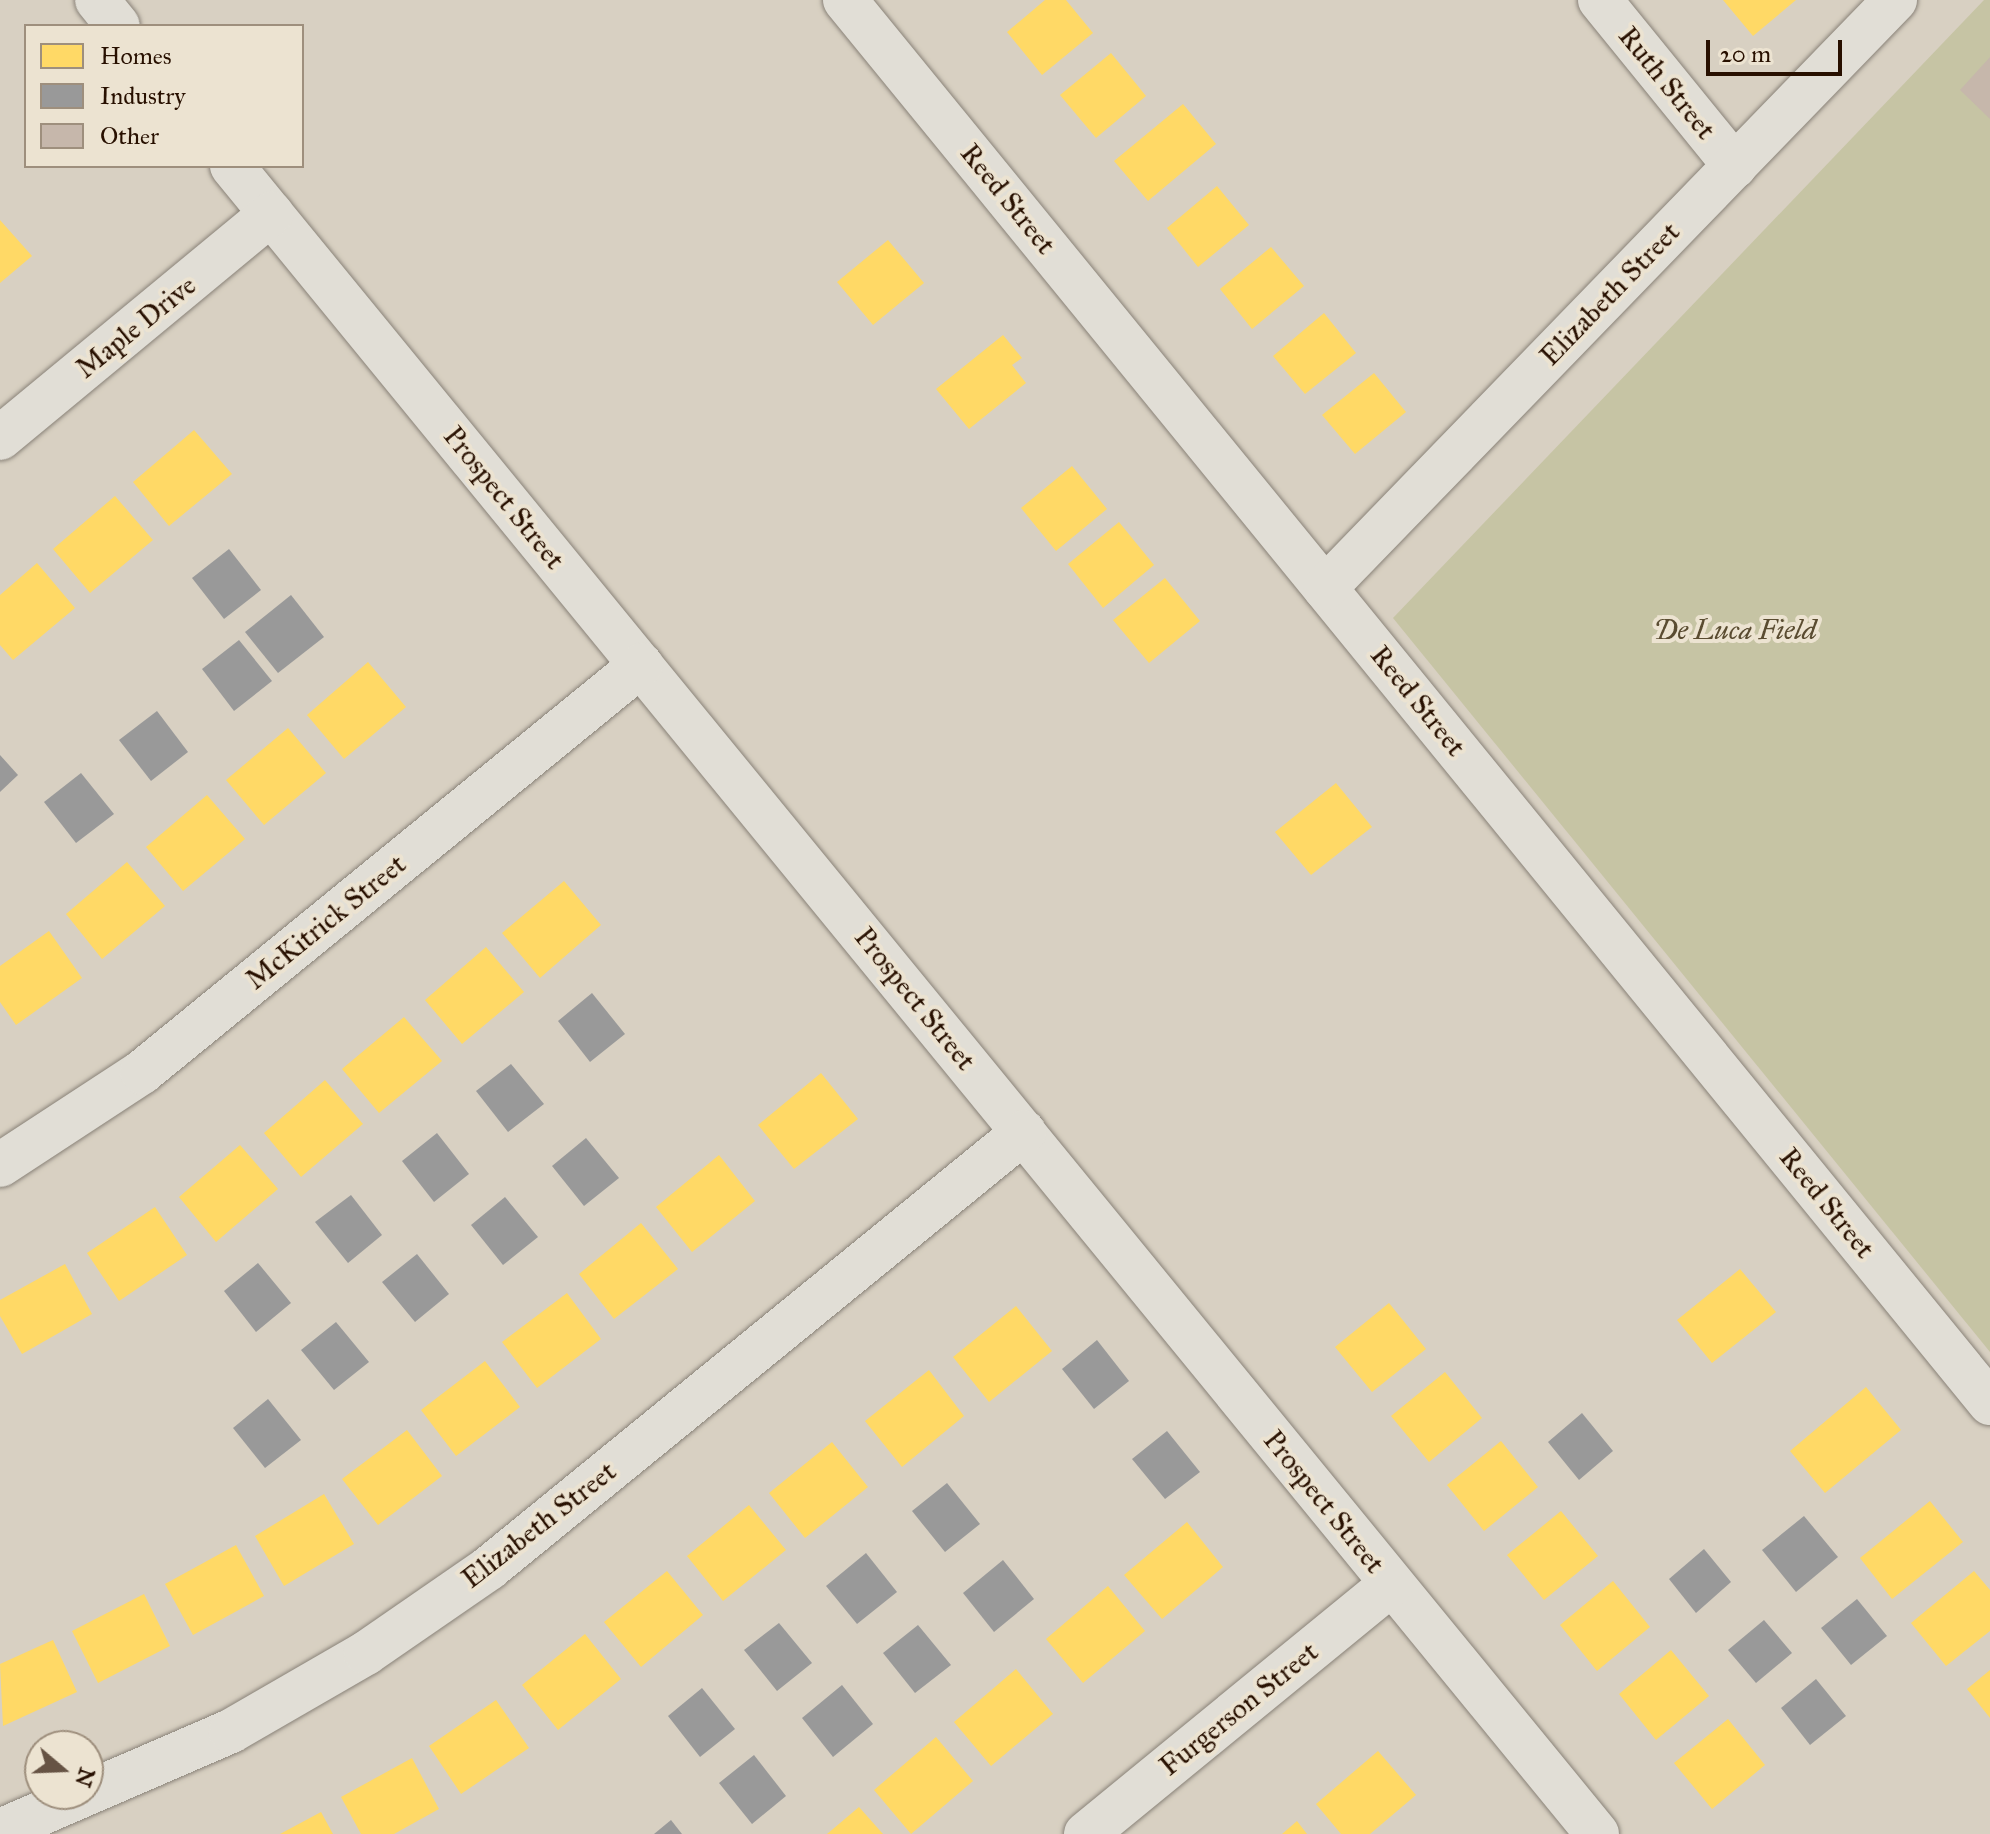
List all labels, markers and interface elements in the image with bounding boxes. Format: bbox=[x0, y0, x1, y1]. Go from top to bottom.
street label: Ruth Street bbox=[1611, 20, 1723, 146]
legend bbox=[24, 24, 304, 168]
scale bar bbox=[1710, 24, 1846, 74]
text: 20 m bbox=[1720, 39, 1771, 69]
text: Homes bbox=[100, 41, 172, 71]
text: Industry bbox=[100, 81, 186, 111]
text: Other bbox=[100, 121, 159, 151]
street label: Reed Street bbox=[953, 137, 1063, 261]
street label: Elizabeth Street bbox=[1533, 215, 1687, 373]
street label: Maple Drive bbox=[69, 268, 203, 386]
street label: Prospect Street bbox=[436, 420, 572, 576]
park label: De Luca Field bbox=[1653, 613, 1817, 647]
street label: Reed Street bbox=[1363, 639, 1473, 763]
street label: McKitrick Street bbox=[239, 847, 413, 997]
street label: Prospect Street bbox=[847, 921, 983, 1077]
street label: Reed Street bbox=[1772, 1141, 1882, 1265]
street label: Prospect Street bbox=[1256, 1424, 1392, 1580]
street label: Elizabeth Street bbox=[455, 1454, 623, 1596]
street label: Furgerson Street bbox=[1153, 1635, 1325, 1783]
north arrow bbox=[24, 1730, 104, 1810]
text: N bbox=[69, 1764, 101, 1791]

